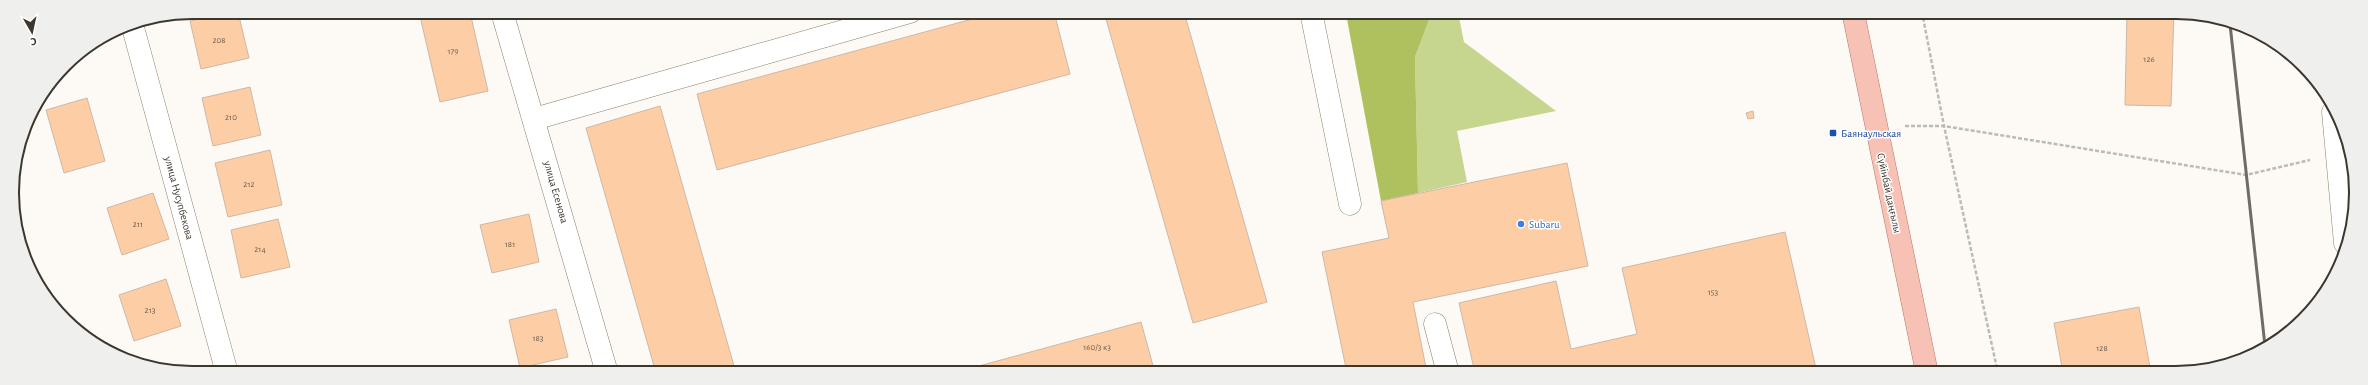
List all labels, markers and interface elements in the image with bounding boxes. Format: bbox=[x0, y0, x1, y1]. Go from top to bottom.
north arrow bbox=[12, 12, 52, 52]
text: С bbox=[30, 35, 37, 47]
house number: 208 bbox=[212, 36, 226, 45]
house number: 179 bbox=[447, 47, 459, 56]
house number: 126 bbox=[2143, 55, 2155, 64]
house number: 210 bbox=[225, 113, 237, 122]
marker: Баянаульская bbox=[1828, 128, 1838, 138]
place label: Баянаульская bbox=[1841, 128, 1901, 139]
street label: Сүйінбай даңғылы bbox=[1875, 152, 1903, 234]
street label: улица Нусупбекова bbox=[162, 154, 195, 241]
street label: улица Есенова bbox=[542, 159, 570, 224]
house number: 212 bbox=[243, 180, 255, 189]
marker: Subaru bbox=[1516, 219, 1526, 229]
place label: Subaru bbox=[1529, 219, 1560, 230]
house number: 211 bbox=[133, 220, 143, 229]
house number: 181 bbox=[505, 240, 515, 249]
house number: 214 bbox=[254, 245, 266, 254]
house number: 153 bbox=[1708, 288, 1719, 297]
house number: 213 bbox=[145, 306, 156, 315]
house number: 183 bbox=[532, 334, 544, 343]
house number: 160/3 к3 bbox=[1083, 343, 1111, 352]
house number: 128 bbox=[2096, 344, 2108, 353]

